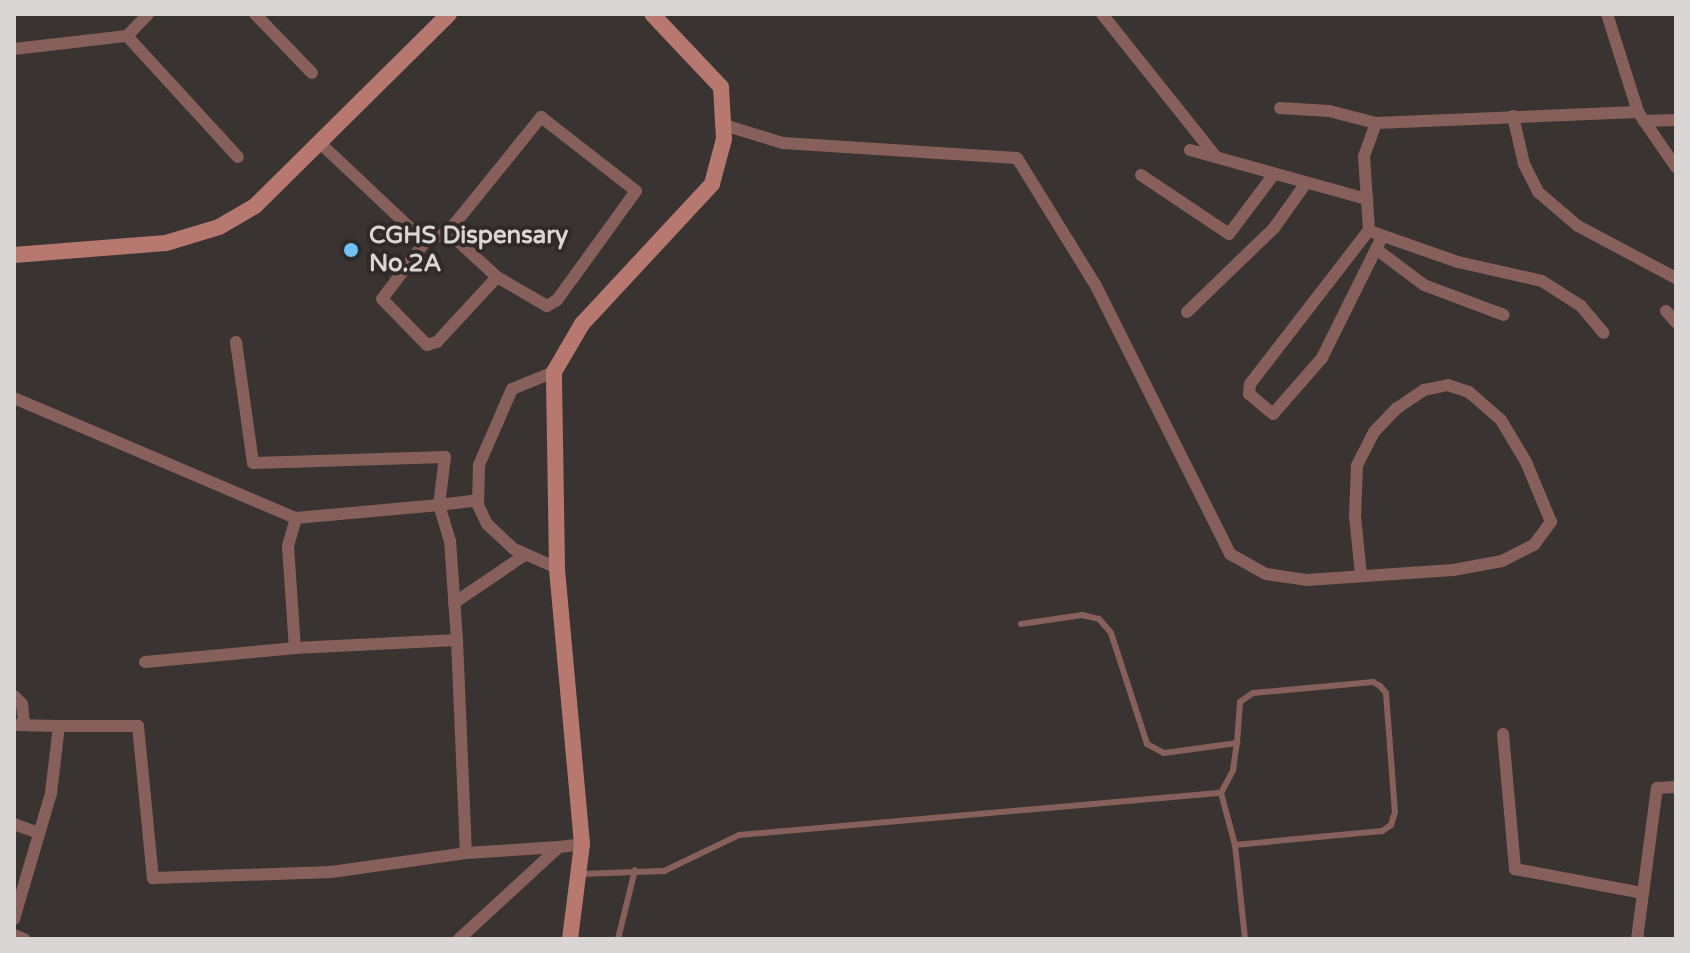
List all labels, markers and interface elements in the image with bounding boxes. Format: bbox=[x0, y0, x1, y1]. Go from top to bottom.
place label: CGHS Dispensary No.2A bbox=[369, 222, 568, 278]
marker: CGHS Dispensary No.2A bbox=[340, 239, 362, 261]

